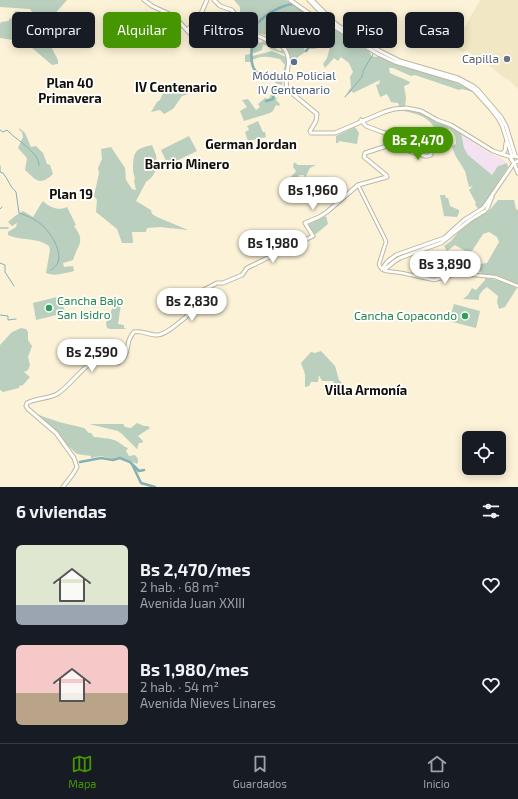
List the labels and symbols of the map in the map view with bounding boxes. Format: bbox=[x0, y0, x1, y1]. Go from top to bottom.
place label: Capilla bbox=[462, 51, 499, 65]
marker: Capilla bbox=[502, 54, 512, 64]
marker: Módulo Policial IV Centenario bbox=[289, 57, 299, 67]
place label: Módulo Policial IV Centenario bbox=[252, 68, 336, 96]
district label: Plan 40 Primavera bbox=[38, 75, 102, 106]
district label: IV Centenario bbox=[135, 79, 217, 95]
pin: Bs 2,470 bbox=[377, 127, 459, 161]
district label: German Jordan bbox=[205, 136, 297, 152]
district label: Barrio Minero bbox=[145, 156, 230, 172]
pin: Bs 1,960 bbox=[272, 177, 354, 211]
district label: Plan 19 bbox=[49, 186, 93, 202]
pin: Bs 1,980 bbox=[232, 230, 314, 264]
pin: Bs 3,890 bbox=[404, 251, 486, 285]
pin: Bs 2,830 bbox=[151, 288, 233, 322]
place label: Cancha Bajo San Isidro bbox=[57, 293, 124, 321]
marker: Cancha Bajo San Isidro bbox=[44, 303, 54, 313]
place label: Cancha Copacondo bbox=[354, 308, 457, 322]
marker: Cancha Copacondo bbox=[460, 311, 470, 321]
pin: Bs 2,590 bbox=[51, 339, 133, 373]
district label: Villa Armonía bbox=[325, 382, 407, 398]

